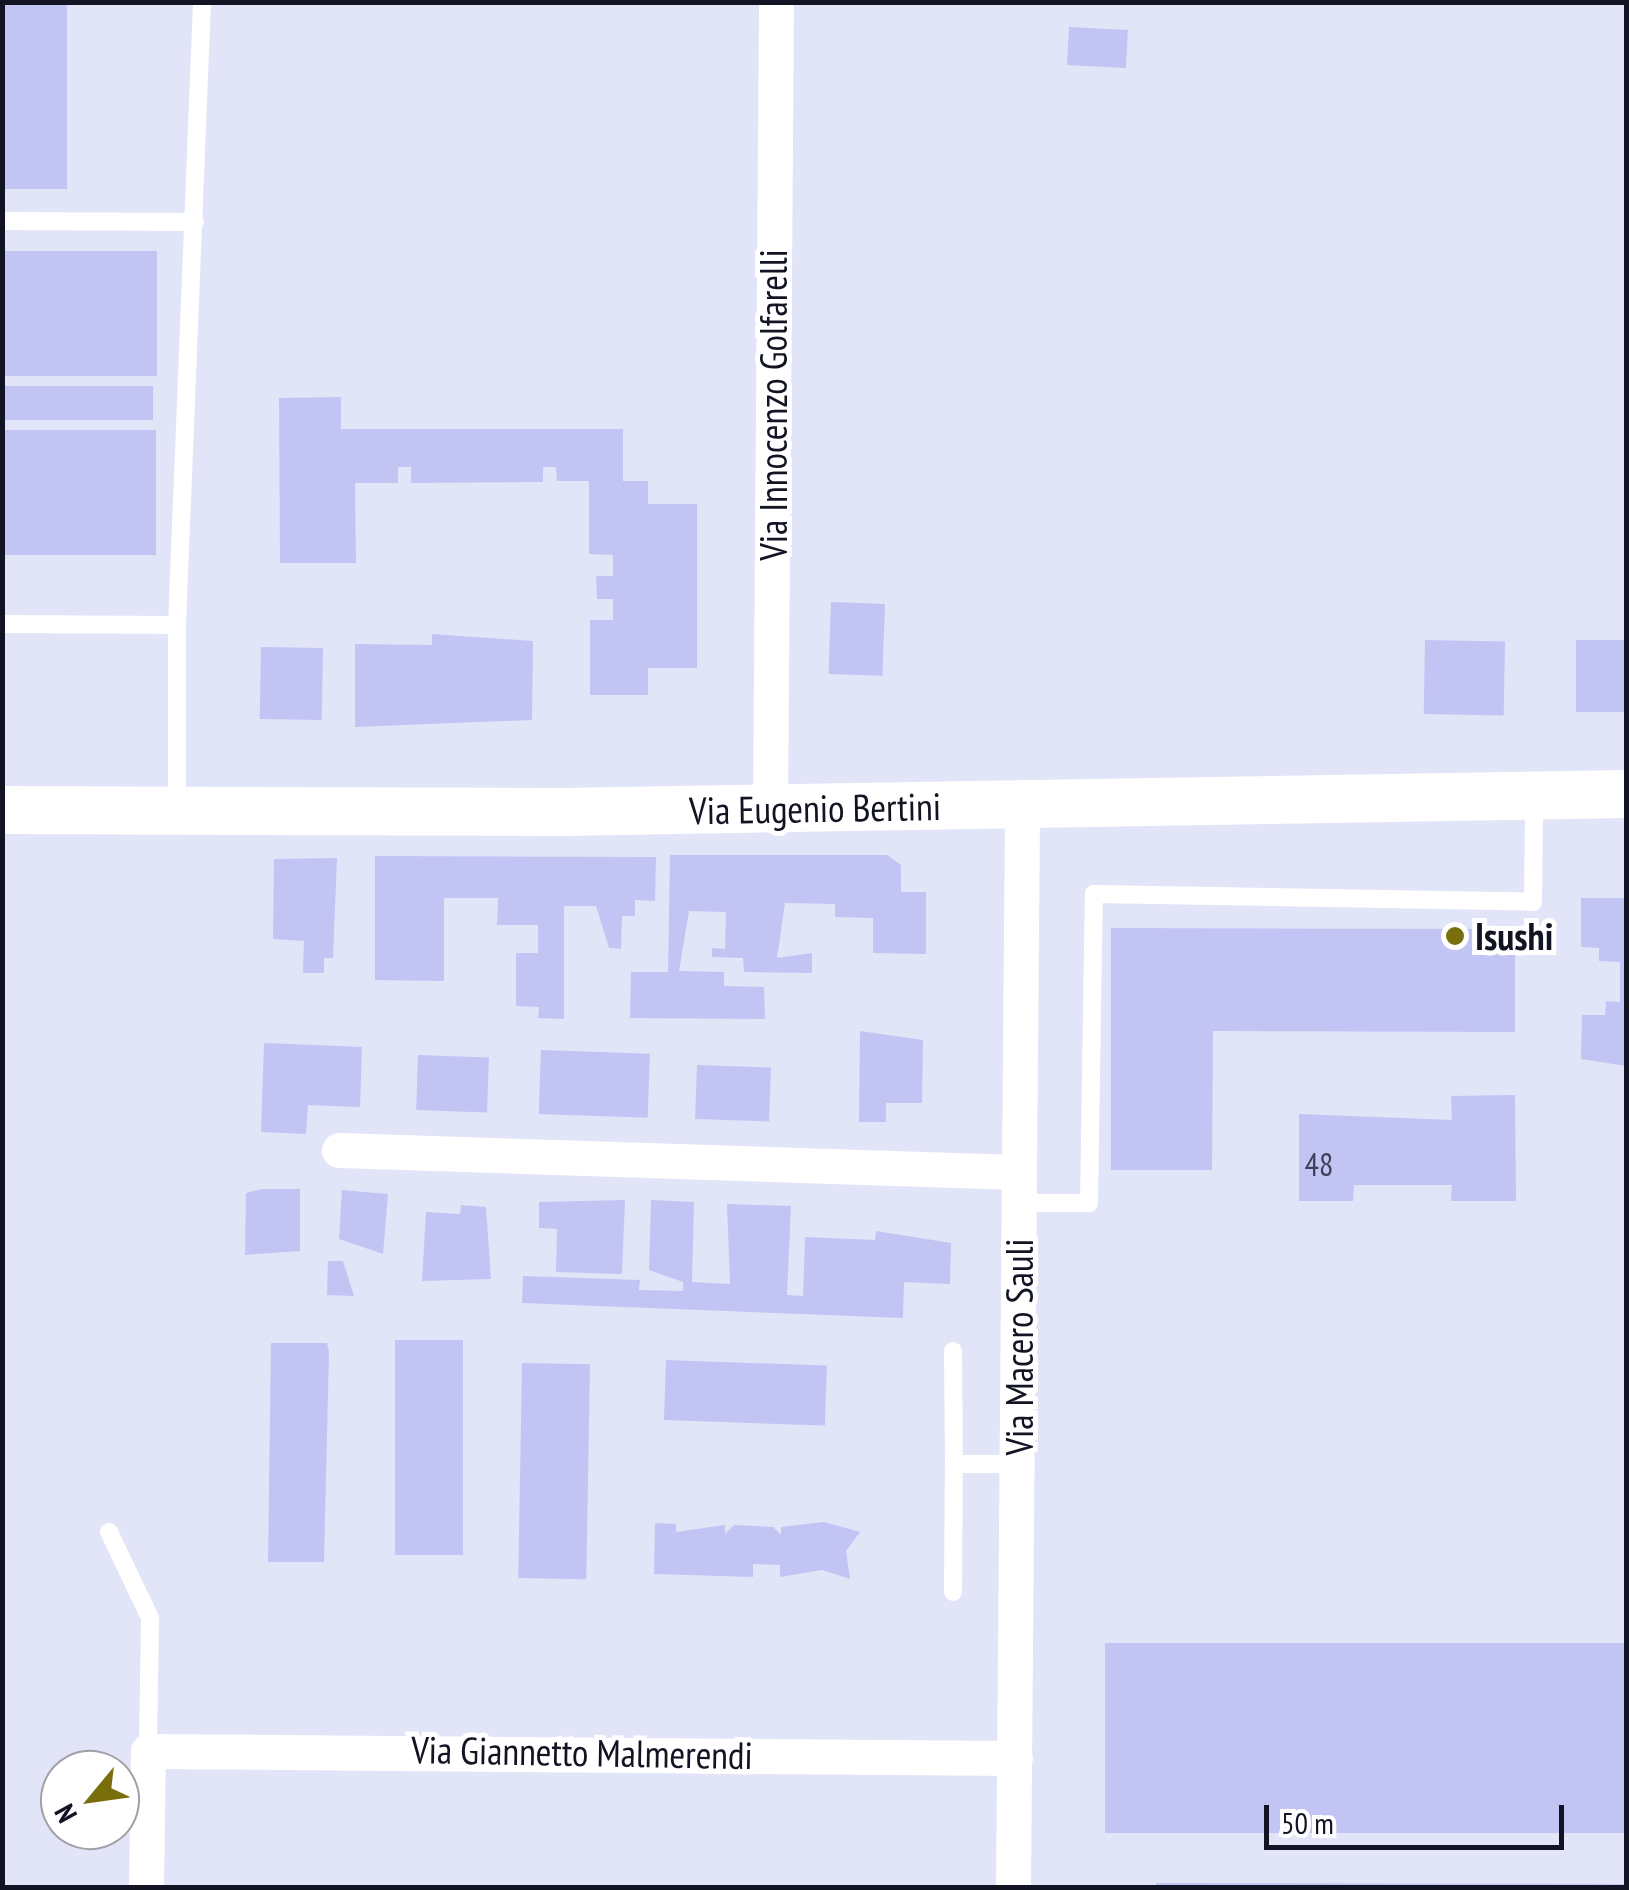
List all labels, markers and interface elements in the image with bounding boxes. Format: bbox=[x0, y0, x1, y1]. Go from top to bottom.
street label: Via Innocenzo Golfarelli bbox=[750, 249, 796, 561]
street label: Via Eugenio Bertini bbox=[689, 783, 941, 833]
place label: Isushi bbox=[1475, 913, 1553, 959]
marker: Isushi bbox=[1444, 925, 1466, 947]
house number: 48 bbox=[1305, 1145, 1333, 1183]
street label: Via Macero Sauli bbox=[996, 1238, 1042, 1456]
street label: Via Giannetto Malmerendi bbox=[411, 1726, 753, 1778]
north arrow bbox=[40, 1750, 140, 1850]
scale bar bbox=[1269, 1785, 1569, 1847]
text: N bbox=[45, 1798, 85, 1829]
text: 50 m bbox=[1281, 1803, 1334, 1842]

